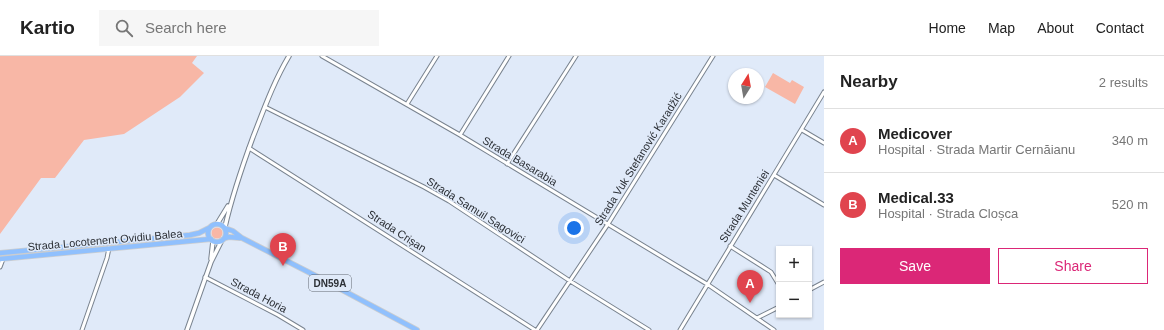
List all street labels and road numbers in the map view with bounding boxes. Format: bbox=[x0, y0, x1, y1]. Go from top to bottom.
street label: Strada Vuk Stefanović Karadžić bbox=[592, 90, 684, 228]
street label: Strada Basarabia bbox=[480, 134, 560, 188]
street label: Strada Munteniei bbox=[717, 168, 771, 244]
street label: Strada Samuil Sagovici bbox=[425, 175, 527, 245]
street label: Strada Crișan bbox=[366, 208, 428, 254]
street label: Strada Locotenent Ovidiu Balea bbox=[27, 227, 184, 253]
street label: Strada Horia bbox=[229, 275, 290, 315]
road number: DN59A bbox=[309, 275, 351, 291]

